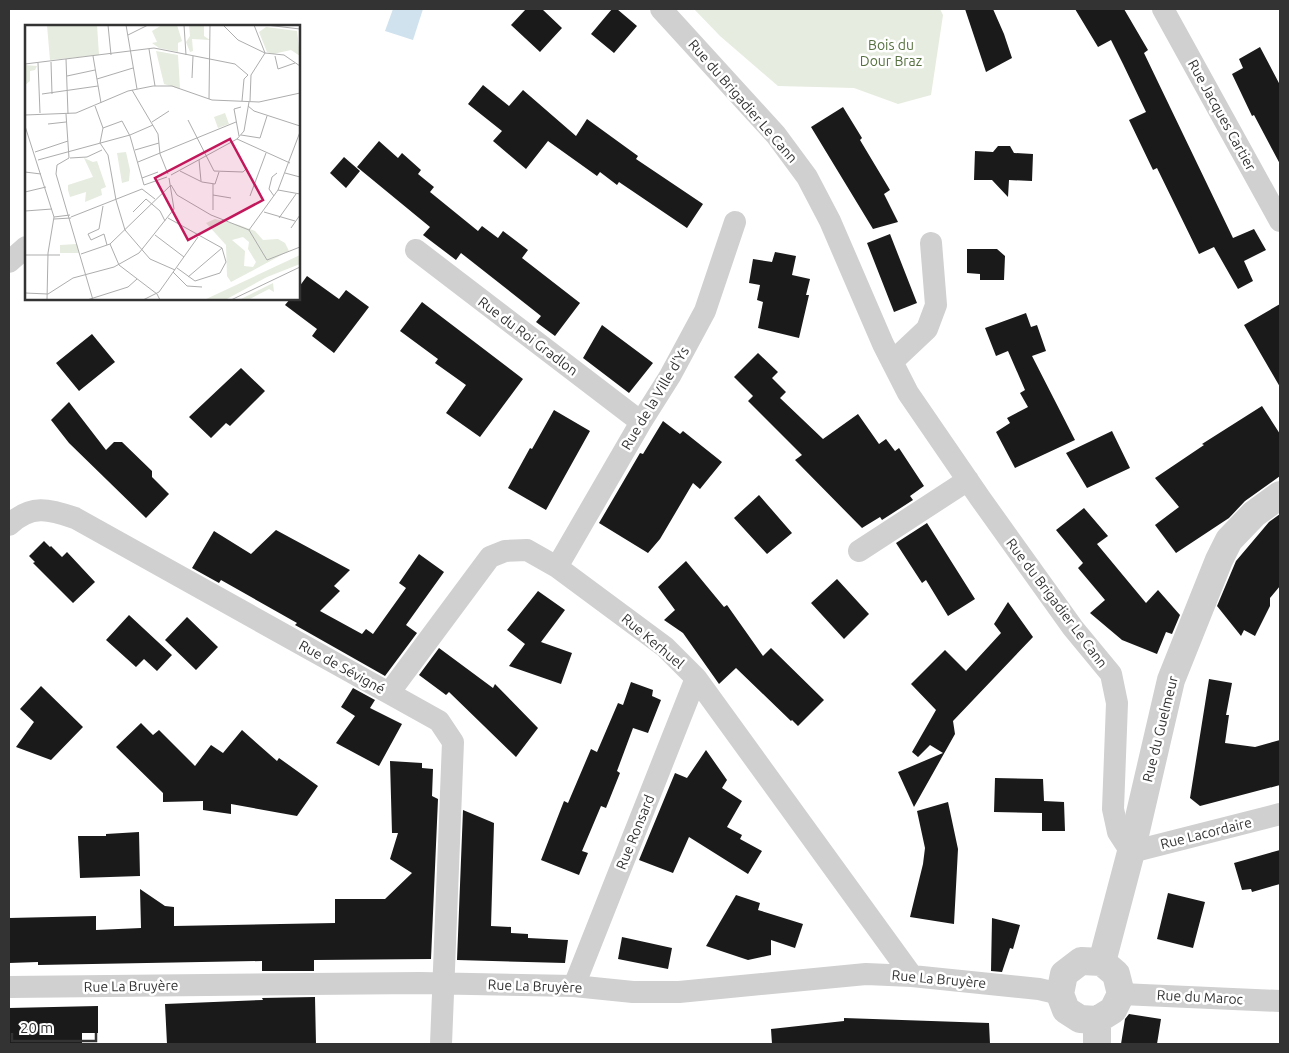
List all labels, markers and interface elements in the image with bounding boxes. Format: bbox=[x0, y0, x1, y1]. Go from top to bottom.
inset map bbox=[25, 25, 300, 300]
street label: Rue du Brigadier Le Cann bbox=[685, 36, 801, 166]
park label: Bois du Dour Braz bbox=[860, 37, 922, 69]
street label: Rue Jacques Cartier bbox=[1185, 57, 1259, 174]
street label: Rue du Roi Gradlon bbox=[475, 293, 581, 379]
street label: Rue de la Ville d'Ys bbox=[618, 344, 692, 452]
street label: Rue du Brigadier Le Cann bbox=[1003, 535, 1111, 671]
street label: Rue Kerhuel bbox=[619, 610, 688, 672]
street label: Rue de Sévigné bbox=[296, 637, 388, 697]
street label: Rue du Guelmeur bbox=[1139, 674, 1181, 784]
street label: Rue Ronsard bbox=[613, 792, 657, 872]
street label: Rue Lacordaire bbox=[1159, 814, 1253, 852]
street label: Rue La Bruyère bbox=[891, 967, 987, 991]
street label: Rue La Bruyère bbox=[487, 976, 583, 996]
street label: Rue La Bruyère bbox=[83, 977, 179, 995]
street label: Rue du Maroc bbox=[1156, 987, 1244, 1007]
scale bar bbox=[12, 1010, 96, 1042]
text: 20 m bbox=[20, 1019, 53, 1036]

